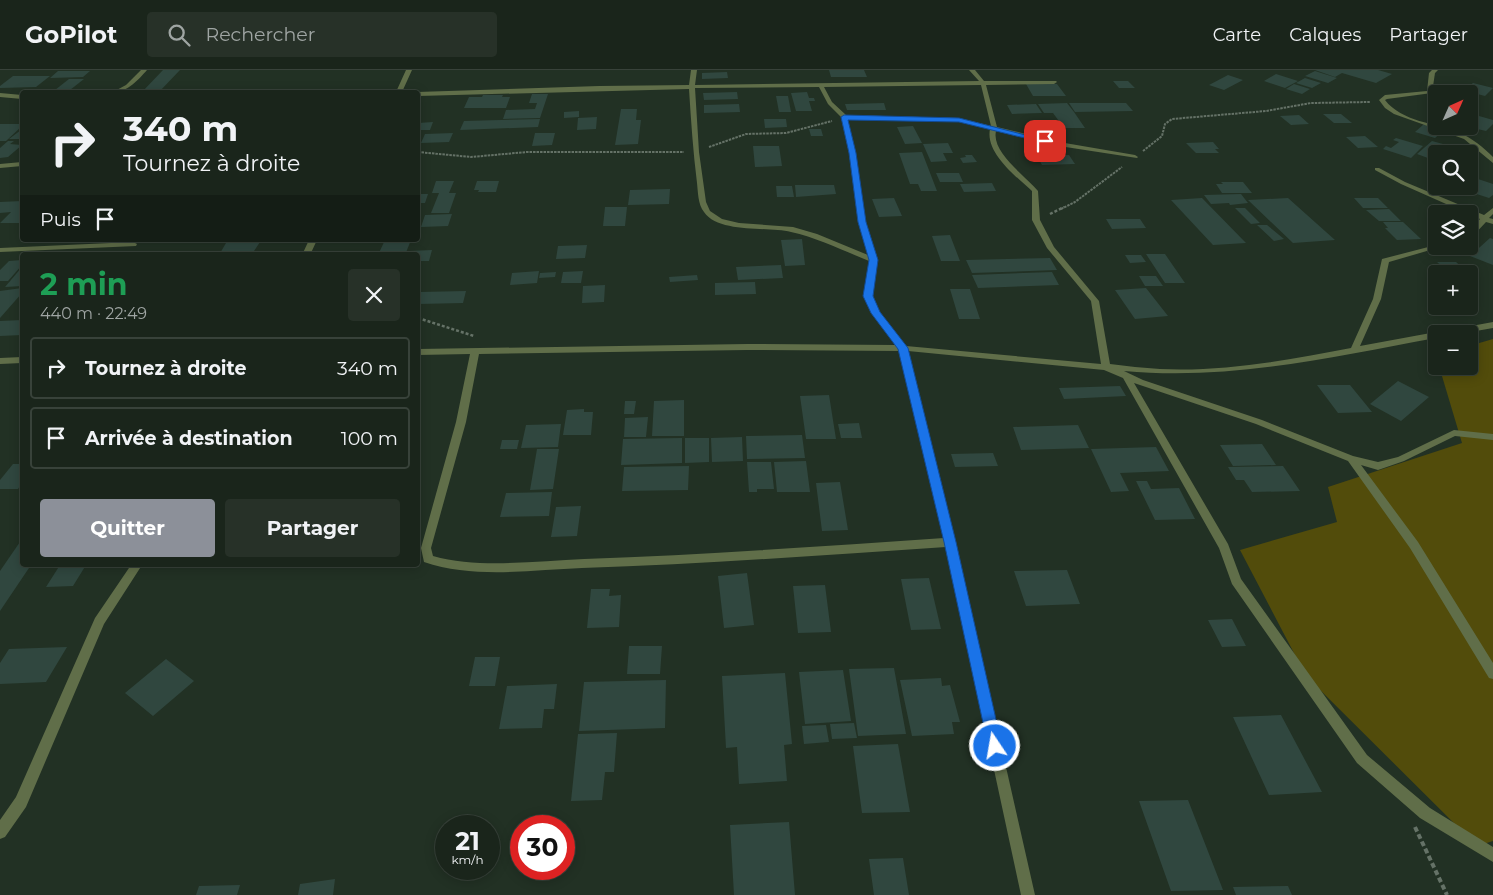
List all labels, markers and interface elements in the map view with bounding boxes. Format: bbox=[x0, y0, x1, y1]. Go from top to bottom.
search box bbox=[147, 12, 497, 57]
text: GoPilot bbox=[25, 20, 117, 49]
icon: search bbox=[165, 21, 193, 49]
text: Rechercher bbox=[205, 23, 315, 46]
text: Carte bbox=[1213, 24, 1261, 46]
text: Calques bbox=[1289, 24, 1361, 46]
text: Partager bbox=[1389, 24, 1468, 46]
north arrow bbox=[1428, 85, 1478, 135]
map controls bbox=[1428, 85, 1478, 375]
text: 340 m bbox=[123, 107, 238, 150]
icon: right bbox=[40, 110, 105, 175]
pin bbox=[1024, 120, 1066, 162]
icon: arrive bbox=[1031, 127, 1059, 155]
button: search bbox=[1428, 145, 1478, 195]
text: Tournez à droite bbox=[123, 150, 300, 177]
icon: arrive bbox=[91, 205, 119, 233]
button: layers bbox=[1428, 205, 1478, 255]
text: Puis bbox=[40, 208, 81, 231]
button: + bbox=[1428, 265, 1478, 315]
text: 2 min bbox=[40, 266, 127, 303]
button: close bbox=[348, 269, 400, 321]
text: 440 m · 22:49 bbox=[40, 304, 147, 323]
button: − bbox=[1428, 325, 1478, 375]
icon: right bbox=[42, 354, 70, 382]
text: Tournez à droite bbox=[85, 357, 246, 380]
text: 340 m bbox=[337, 357, 398, 380]
icon: arrive bbox=[42, 424, 70, 452]
text: Arrivée à destination bbox=[85, 427, 293, 450]
text: 100 m bbox=[341, 427, 398, 450]
button: Quitter bbox=[40, 499, 215, 557]
button: Partager bbox=[225, 499, 400, 557]
position arrow bbox=[968, 719, 1020, 771]
speed limit sign: 30 bbox=[510, 815, 575, 880]
text: 21 bbox=[455, 826, 480, 856]
text: km/h bbox=[451, 852, 484, 867]

